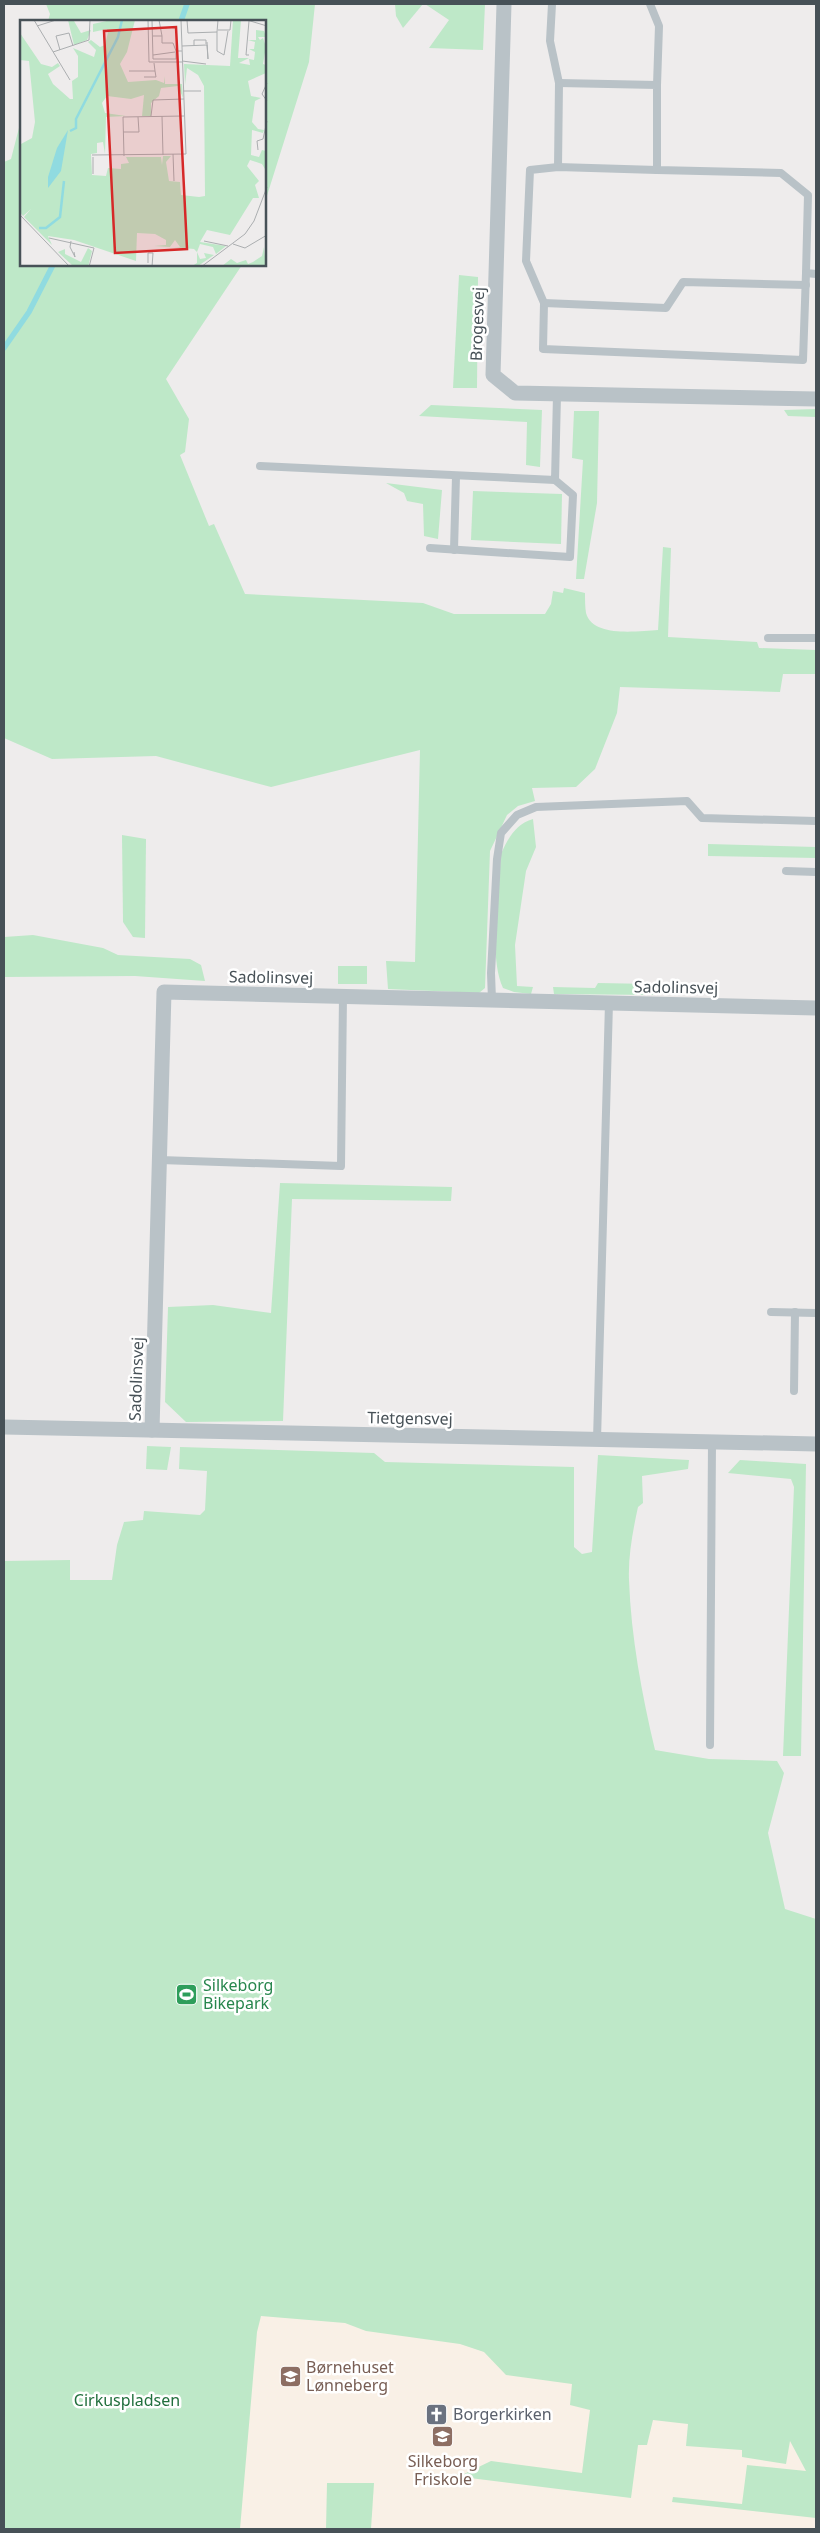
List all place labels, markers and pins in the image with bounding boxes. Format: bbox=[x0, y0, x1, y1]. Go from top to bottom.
place label: Silkeborg Bikepark bbox=[203, 1974, 273, 2014]
sports icon: Silkeborg Bikepark bbox=[175, 1982, 199, 2006]
place label: Børnehuset Lønneberg bbox=[306, 2356, 394, 2396]
school or university icon: Børnehuset Lønneberg bbox=[278, 2364, 302, 2388]
church icon: Borgerkirken bbox=[425, 2402, 449, 2426]
place label: Borgerkirken bbox=[453, 2403, 552, 2425]
school or university icon: Silkeborg Friskole bbox=[431, 2425, 455, 2449]
place label: Silkeborg Friskole bbox=[408, 2450, 478, 2490]

